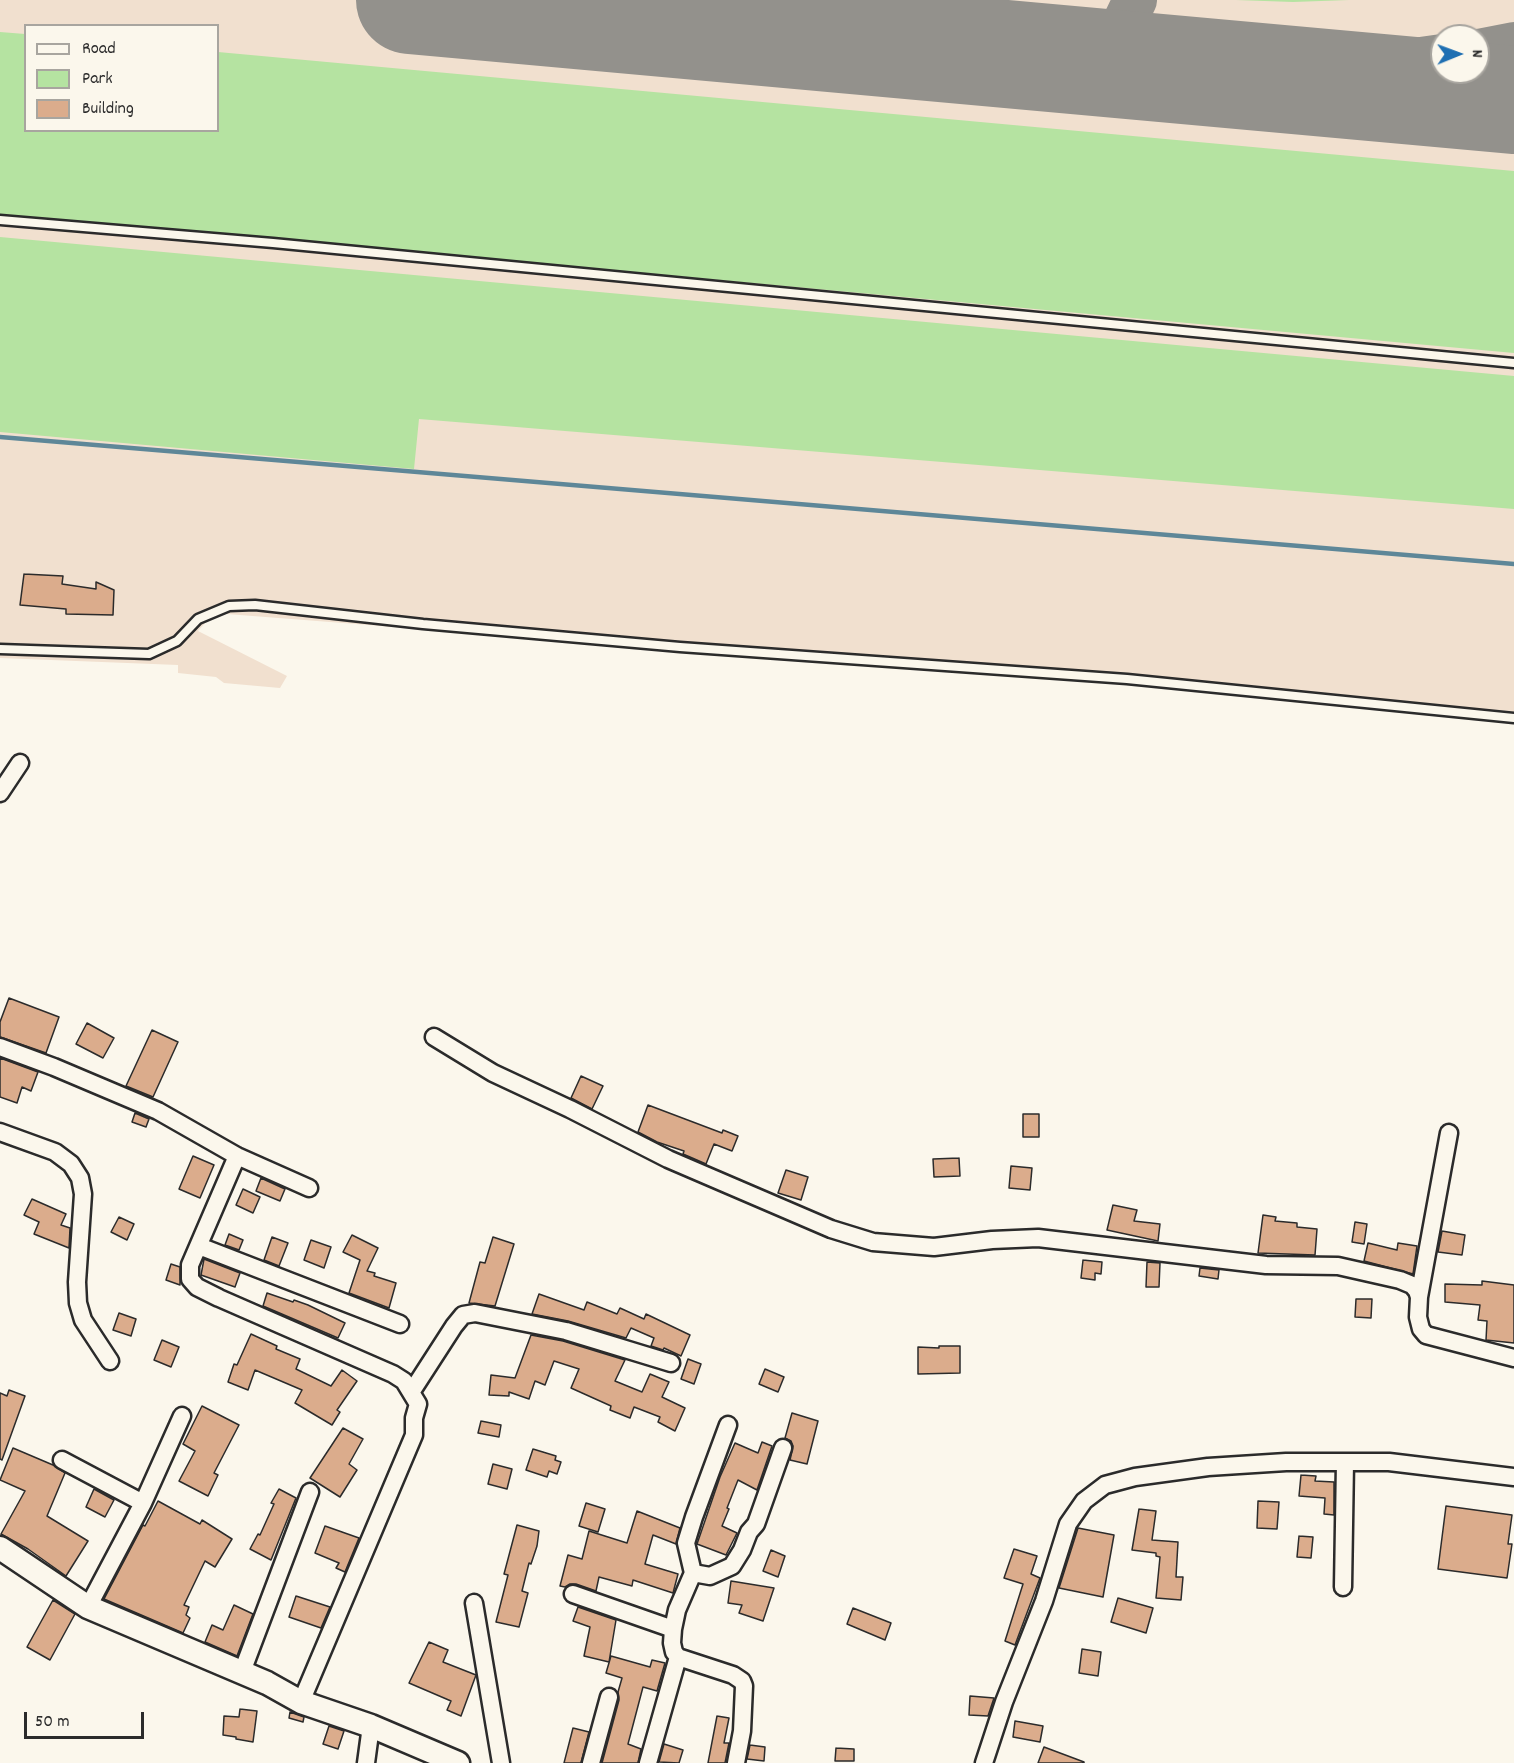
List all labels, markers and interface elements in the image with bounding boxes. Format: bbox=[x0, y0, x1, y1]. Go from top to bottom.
legend bbox=[24, 24, 219, 132]
north arrow bbox=[1430, 24, 1490, 84]
text: Road bbox=[82, 37, 116, 62]
text: N bbox=[1465, 50, 1488, 58]
text: Park bbox=[82, 67, 113, 92]
text: Building bbox=[82, 97, 134, 122]
scale bar bbox=[27, 1700, 147, 1738]
text: 50 m bbox=[35, 1710, 70, 1735]

